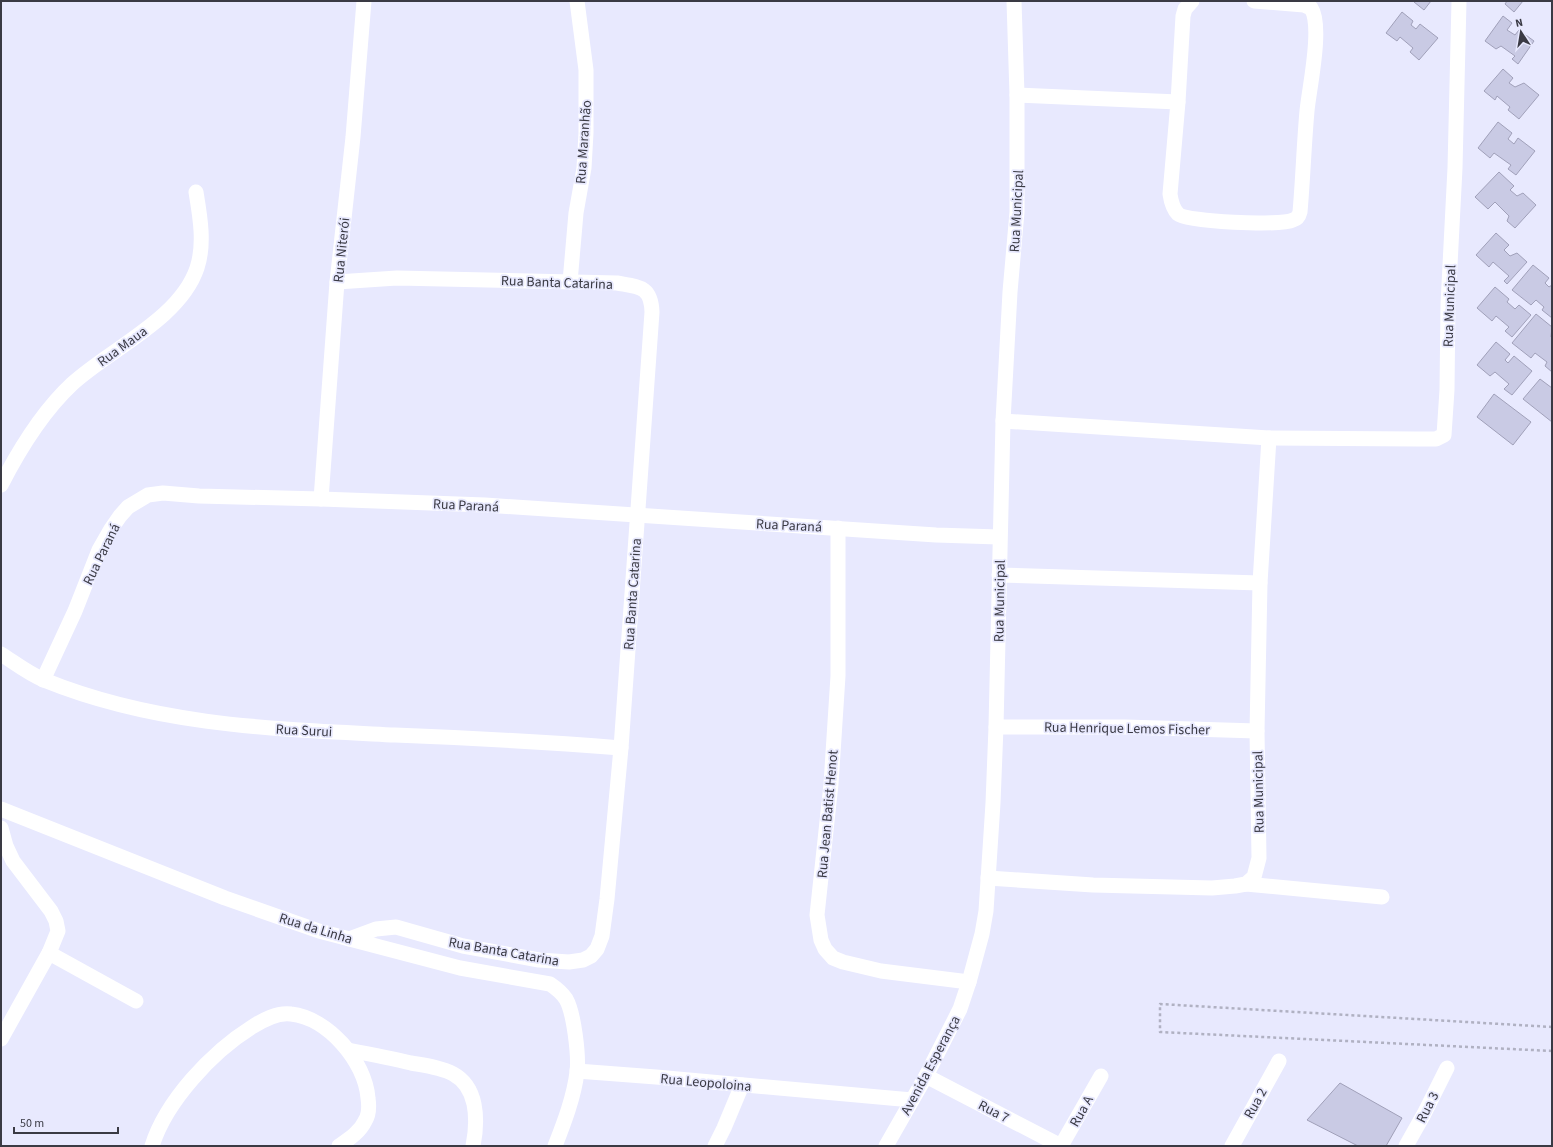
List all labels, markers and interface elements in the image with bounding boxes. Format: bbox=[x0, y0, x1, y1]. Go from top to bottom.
north arrow bbox=[1501, 12, 1541, 52]
text: N bbox=[1514, 15, 1524, 31]
street label: Rua Maranhão bbox=[571, 99, 597, 185]
street label: Rua Municipal bbox=[1005, 169, 1029, 253]
street label: Rua Niterói bbox=[329, 217, 355, 284]
street label: Rua Municipal bbox=[1439, 264, 1461, 348]
street label: Rua Banta Catarina bbox=[501, 271, 613, 295]
street label: Rua Maua bbox=[94, 322, 152, 372]
street label: Rua Paraná bbox=[432, 494, 499, 518]
street label: Rua Paraná bbox=[755, 514, 822, 538]
street label: Rua Paraná bbox=[78, 520, 125, 589]
street label: Rua Banta Catarina bbox=[619, 537, 647, 651]
street label: Rua Municipal bbox=[989, 559, 1011, 642]
street label: Rua Henrique Lemos Fischer bbox=[1044, 718, 1210, 740]
street label: Rua Surui bbox=[275, 720, 333, 742]
street label: Rua Jean Batist Henot bbox=[812, 749, 844, 879]
street label: Rua Municipal bbox=[1248, 750, 1270, 833]
street label: Rua da Linha bbox=[277, 908, 355, 950]
street label: Rua Banta Catarina bbox=[447, 932, 561, 972]
street label: Avenida Esperança bbox=[896, 1012, 966, 1119]
street label: Rua Leopoloina bbox=[660, 1069, 752, 1097]
street label: Rua 2 bbox=[1239, 1084, 1272, 1123]
street label: Rua 3 bbox=[1412, 1088, 1444, 1126]
street label: Rua A bbox=[1065, 1092, 1099, 1131]
street label: Rua 7 bbox=[975, 1096, 1013, 1128]
scale bar bbox=[14, 1109, 118, 1135]
text: 50 m bbox=[20, 1115, 44, 1132]

